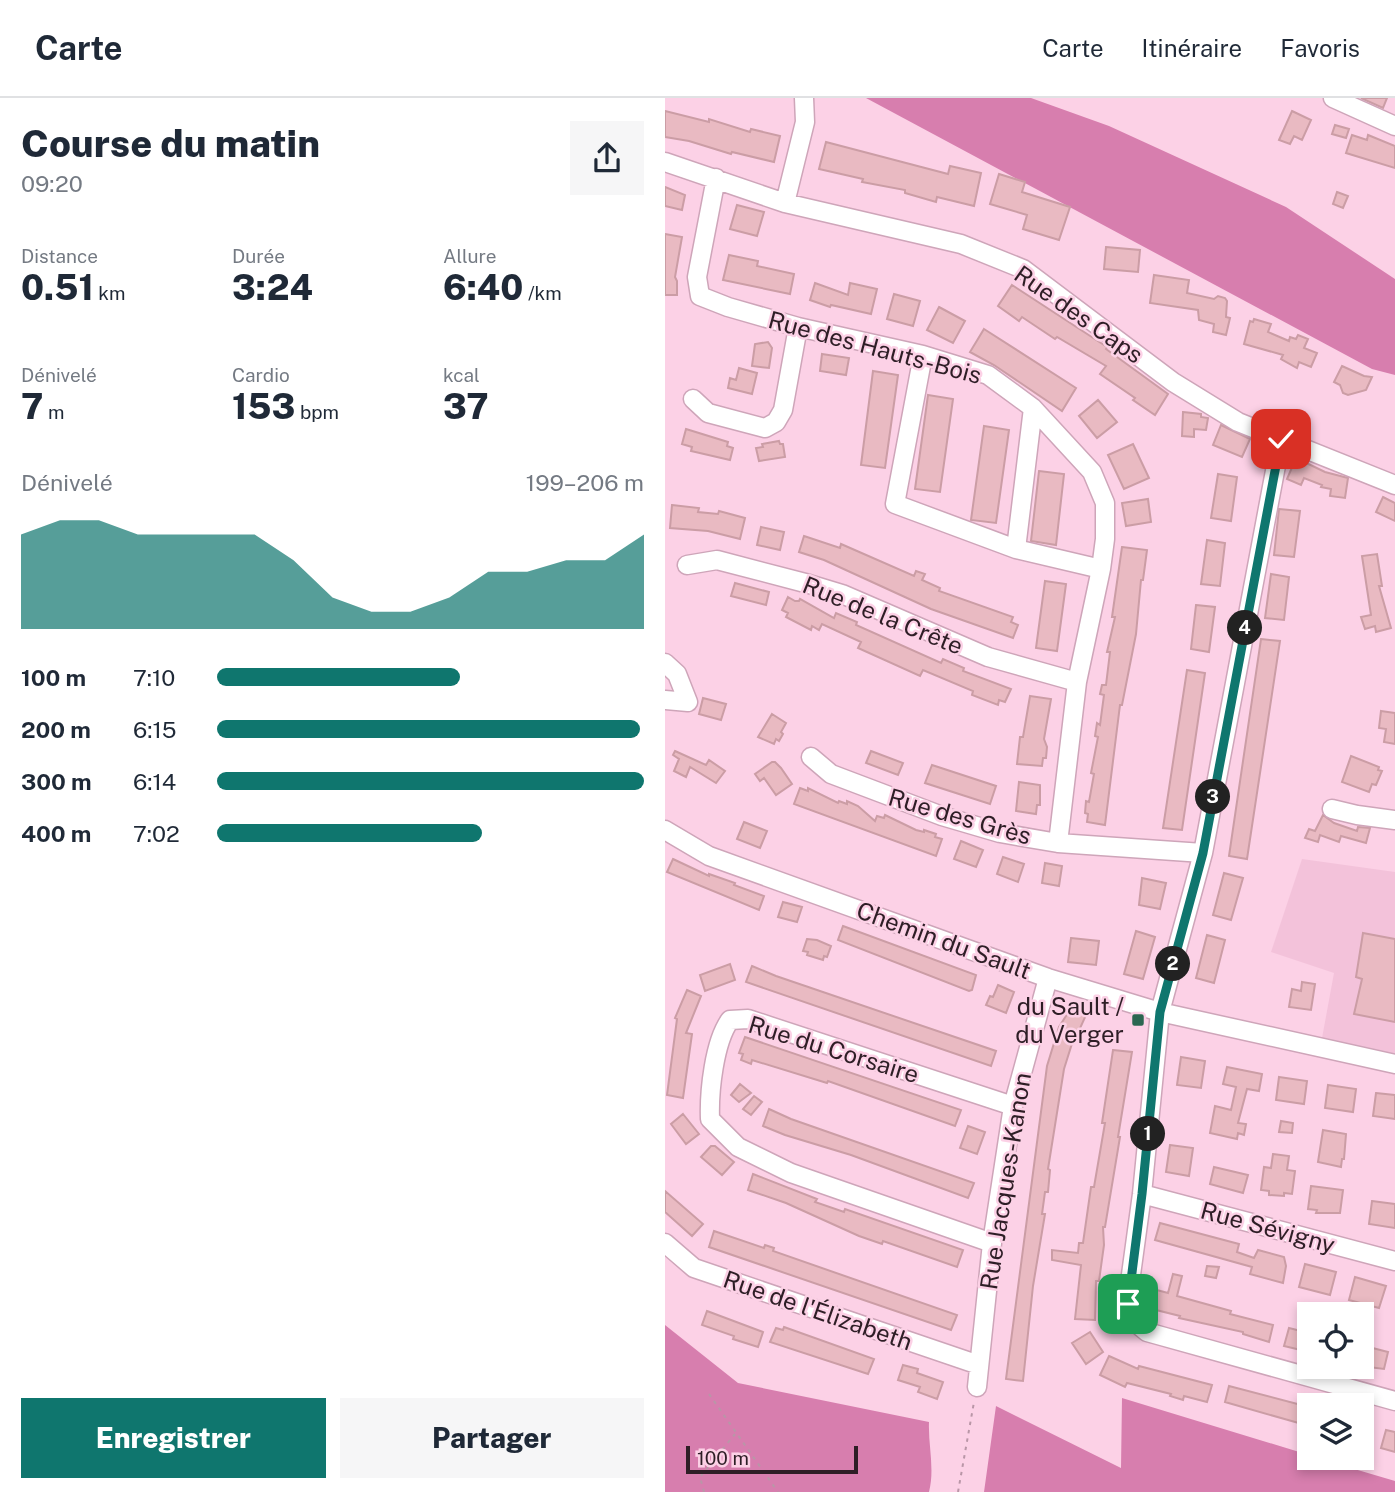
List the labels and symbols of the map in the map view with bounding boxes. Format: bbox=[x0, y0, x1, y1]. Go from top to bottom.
street label: Rue des Caps bbox=[1009, 259, 1149, 369]
street label: Rue des Hauts-Bois bbox=[765, 305, 985, 389]
pin bbox=[1251, 409, 1311, 469]
street label: Rue de la Crête bbox=[799, 570, 967, 660]
pin: 4 bbox=[1227, 610, 1263, 646]
pin: 3 bbox=[1195, 780, 1231, 814]
street label: Rue des Grès bbox=[885, 782, 1035, 850]
street label: Chemin du Sault bbox=[853, 895, 1035, 985]
pin: 2 bbox=[1155, 946, 1191, 982]
place label: du Sault / du Verger bbox=[1015, 992, 1125, 1048]
street label: Rue du Corsaire bbox=[745, 1010, 923, 1088]
marker: du Sault / du Verger bbox=[1130, 1012, 1146, 1028]
street label: Rue Jacques-Kanon bbox=[974, 1070, 1036, 1292]
pin: 1 bbox=[1131, 1116, 1165, 1152]
street label: Rue Sévigny bbox=[1198, 1196, 1338, 1258]
street label: Rue de l'Élizabeth bbox=[720, 1265, 916, 1355]
pin bbox=[1098, 1274, 1158, 1334]
scale bar bbox=[686, 1443, 857, 1475]

